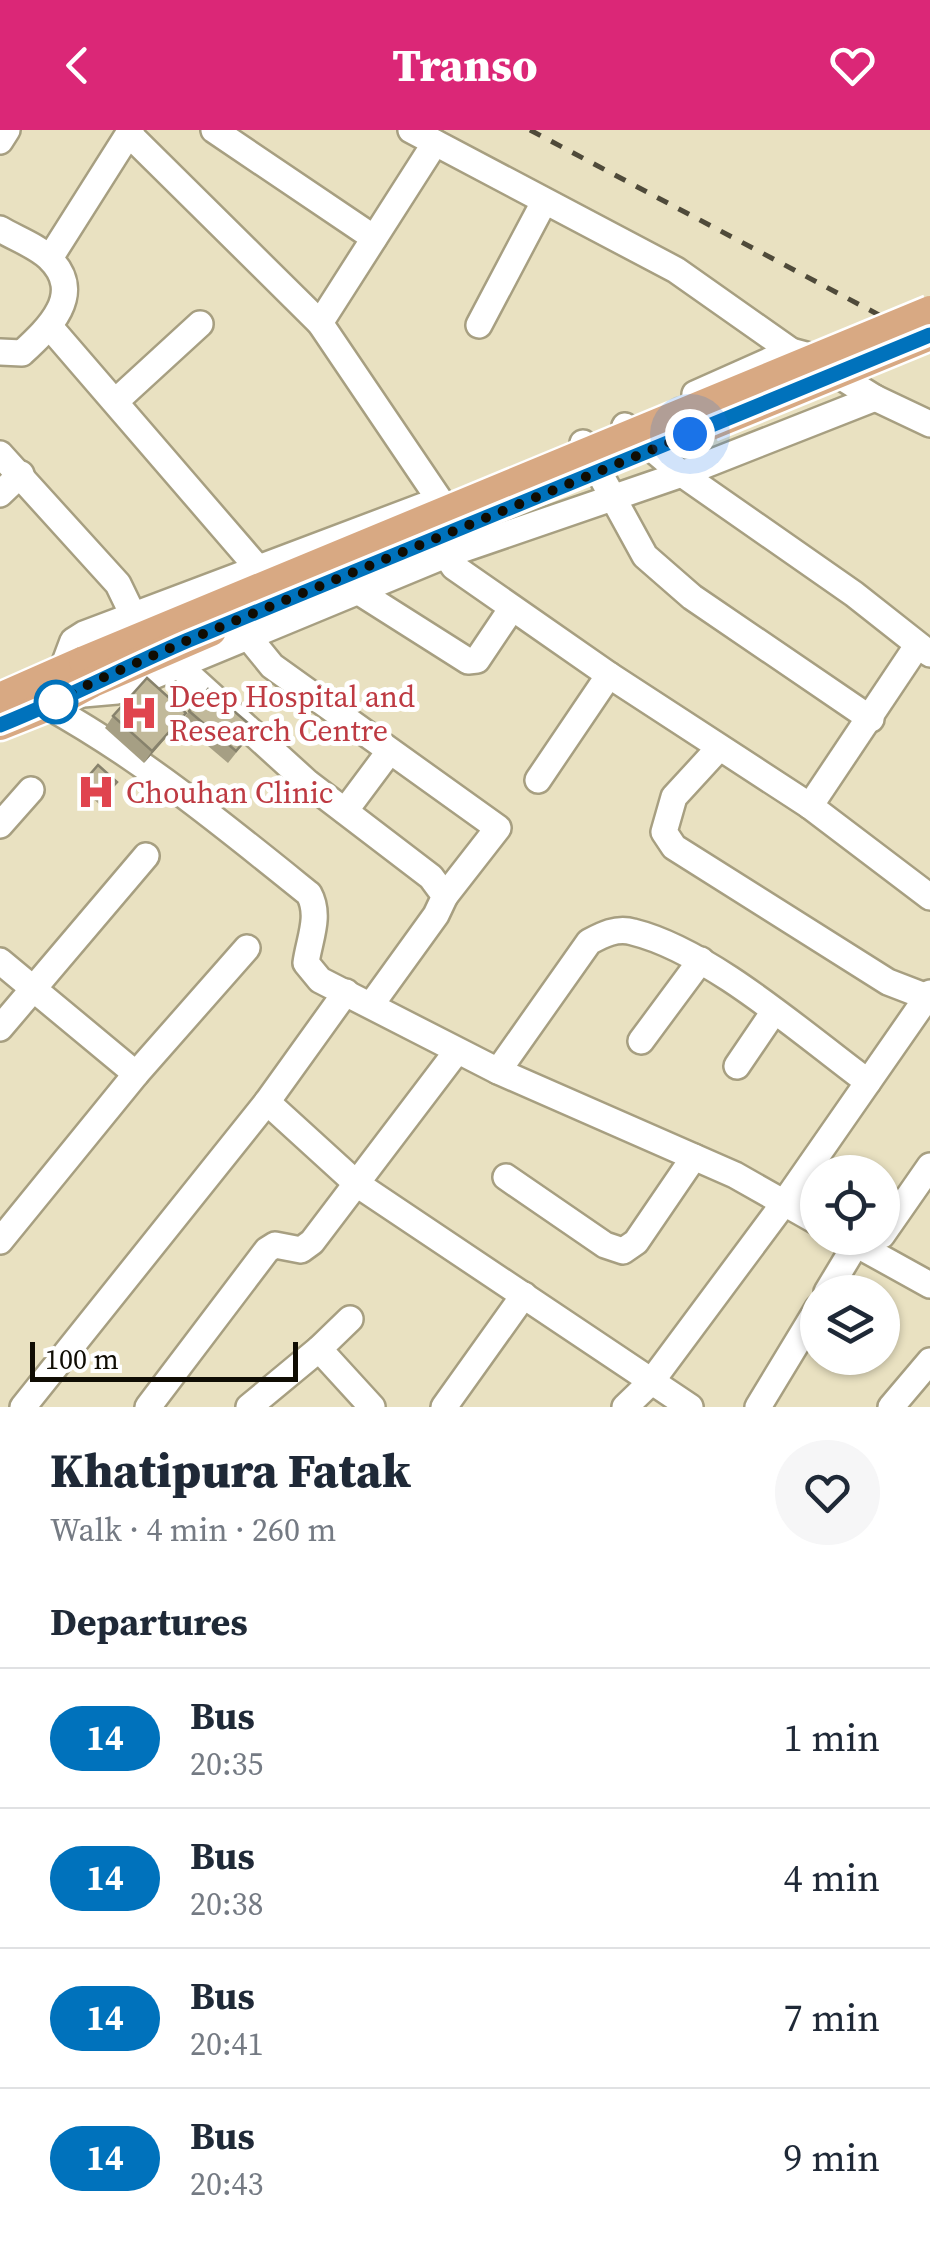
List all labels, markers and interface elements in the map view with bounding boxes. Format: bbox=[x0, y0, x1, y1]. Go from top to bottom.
text: Transo bbox=[392, 34, 538, 96]
icon: back bbox=[50, 38, 105, 93]
icon: heart bbox=[825, 38, 880, 93]
your location bbox=[665, 409, 715, 459]
place label: Deep Hospital and Research Centre bbox=[169, 676, 415, 751]
unlabelled marker bbox=[35, 681, 77, 723]
hospital icon: Deep Hospital and Research Centre bbox=[118, 692, 160, 734]
hospital icon: Chouhan Clinic bbox=[75, 771, 117, 813]
place label: Chouhan Clinic bbox=[126, 772, 334, 813]
map controls bbox=[800, 1155, 900, 1375]
button: locate bbox=[800, 1155, 900, 1255]
button: layers bbox=[800, 1275, 900, 1375]
scale bar bbox=[30, 1337, 298, 1382]
text: 100 m bbox=[45, 1340, 119, 1378]
text: Khatipura Fatak bbox=[50, 1437, 411, 1503]
button: heart bbox=[775, 1440, 880, 1545]
text: Walk · 4 min · 260 m bbox=[50, 1508, 336, 1552]
text: Departures bbox=[50, 1596, 248, 1648]
text: Bus bbox=[190, 1690, 255, 1742]
text: 1 min bbox=[784, 1712, 880, 1764]
text: 14 bbox=[86, 1714, 124, 1762]
text: 20:35 bbox=[190, 1742, 264, 1786]
text: Bus bbox=[190, 1830, 255, 1882]
text: 4 min bbox=[784, 1852, 880, 1904]
text: 14 bbox=[86, 1854, 124, 1902]
text: 20:38 bbox=[190, 1882, 264, 1926]
text: Bus bbox=[190, 1970, 255, 2022]
text: 7 min bbox=[784, 1992, 880, 2044]
text: 14 bbox=[86, 1994, 124, 2042]
text: 20:41 bbox=[190, 2022, 264, 2066]
text: Bus bbox=[190, 2110, 255, 2162]
text: 9 min bbox=[784, 2132, 880, 2184]
text: 14 bbox=[86, 2134, 124, 2182]
text: 20:43 bbox=[190, 2162, 264, 2206]

